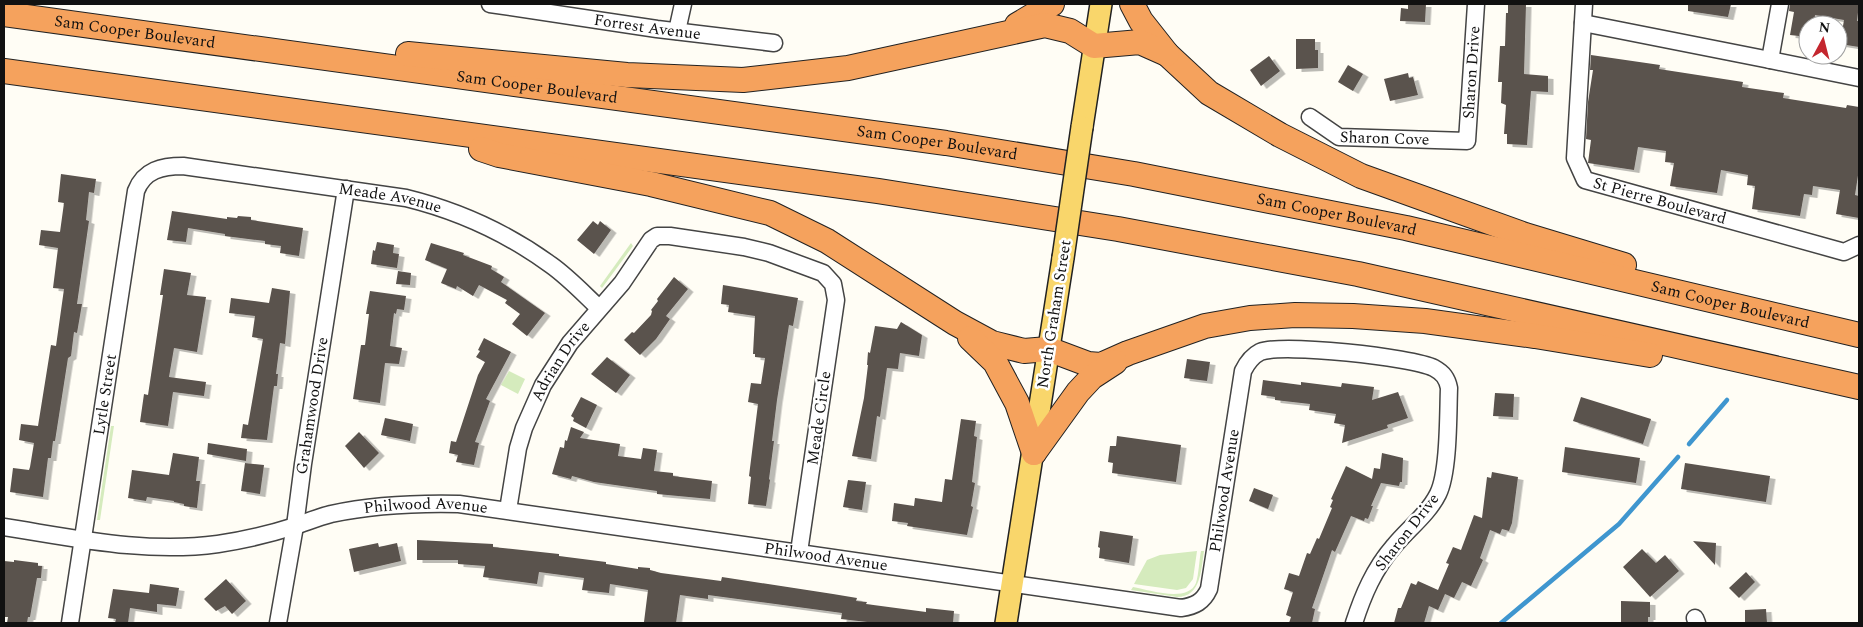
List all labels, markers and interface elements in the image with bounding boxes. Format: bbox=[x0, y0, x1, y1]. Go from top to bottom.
street label: Forrest Avenue bbox=[592, 8, 702, 46]
street label: Sam Cooper Boulevard bbox=[53, 9, 217, 55]
north arrow bbox=[1798, 15, 1848, 65]
text: N bbox=[1818, 16, 1831, 39]
street label: Sharon Drive bbox=[1456, 25, 1487, 120]
street label: Sam Cooper Boulevard bbox=[455, 64, 619, 110]
street label: Sam Cooper Boulevard bbox=[855, 119, 1019, 167]
street label: Sharon Cove bbox=[1340, 125, 1430, 152]
street label: St Pierre Boulevard bbox=[1590, 171, 1729, 231]
street label: Meade Avenue bbox=[337, 176, 445, 220]
street label: Sam Cooper Boulevard bbox=[1255, 187, 1419, 242]
street label: North Graham Street bbox=[1030, 238, 1078, 390]
street label: Sam Cooper Boulevard bbox=[1649, 274, 1812, 335]
street label: Adrian Drive bbox=[525, 316, 596, 405]
street label: Grahamwood Drive bbox=[290, 335, 335, 476]
street label: Lytle Street bbox=[87, 352, 123, 437]
street label: Meade Circle bbox=[801, 369, 837, 467]
street label: Philwood Avenue bbox=[1203, 427, 1246, 554]
street label: Sharon Drive bbox=[1369, 488, 1445, 576]
street label: Philwood Avenue bbox=[362, 492, 489, 520]
street label: Philwood Avenue bbox=[763, 536, 889, 578]

